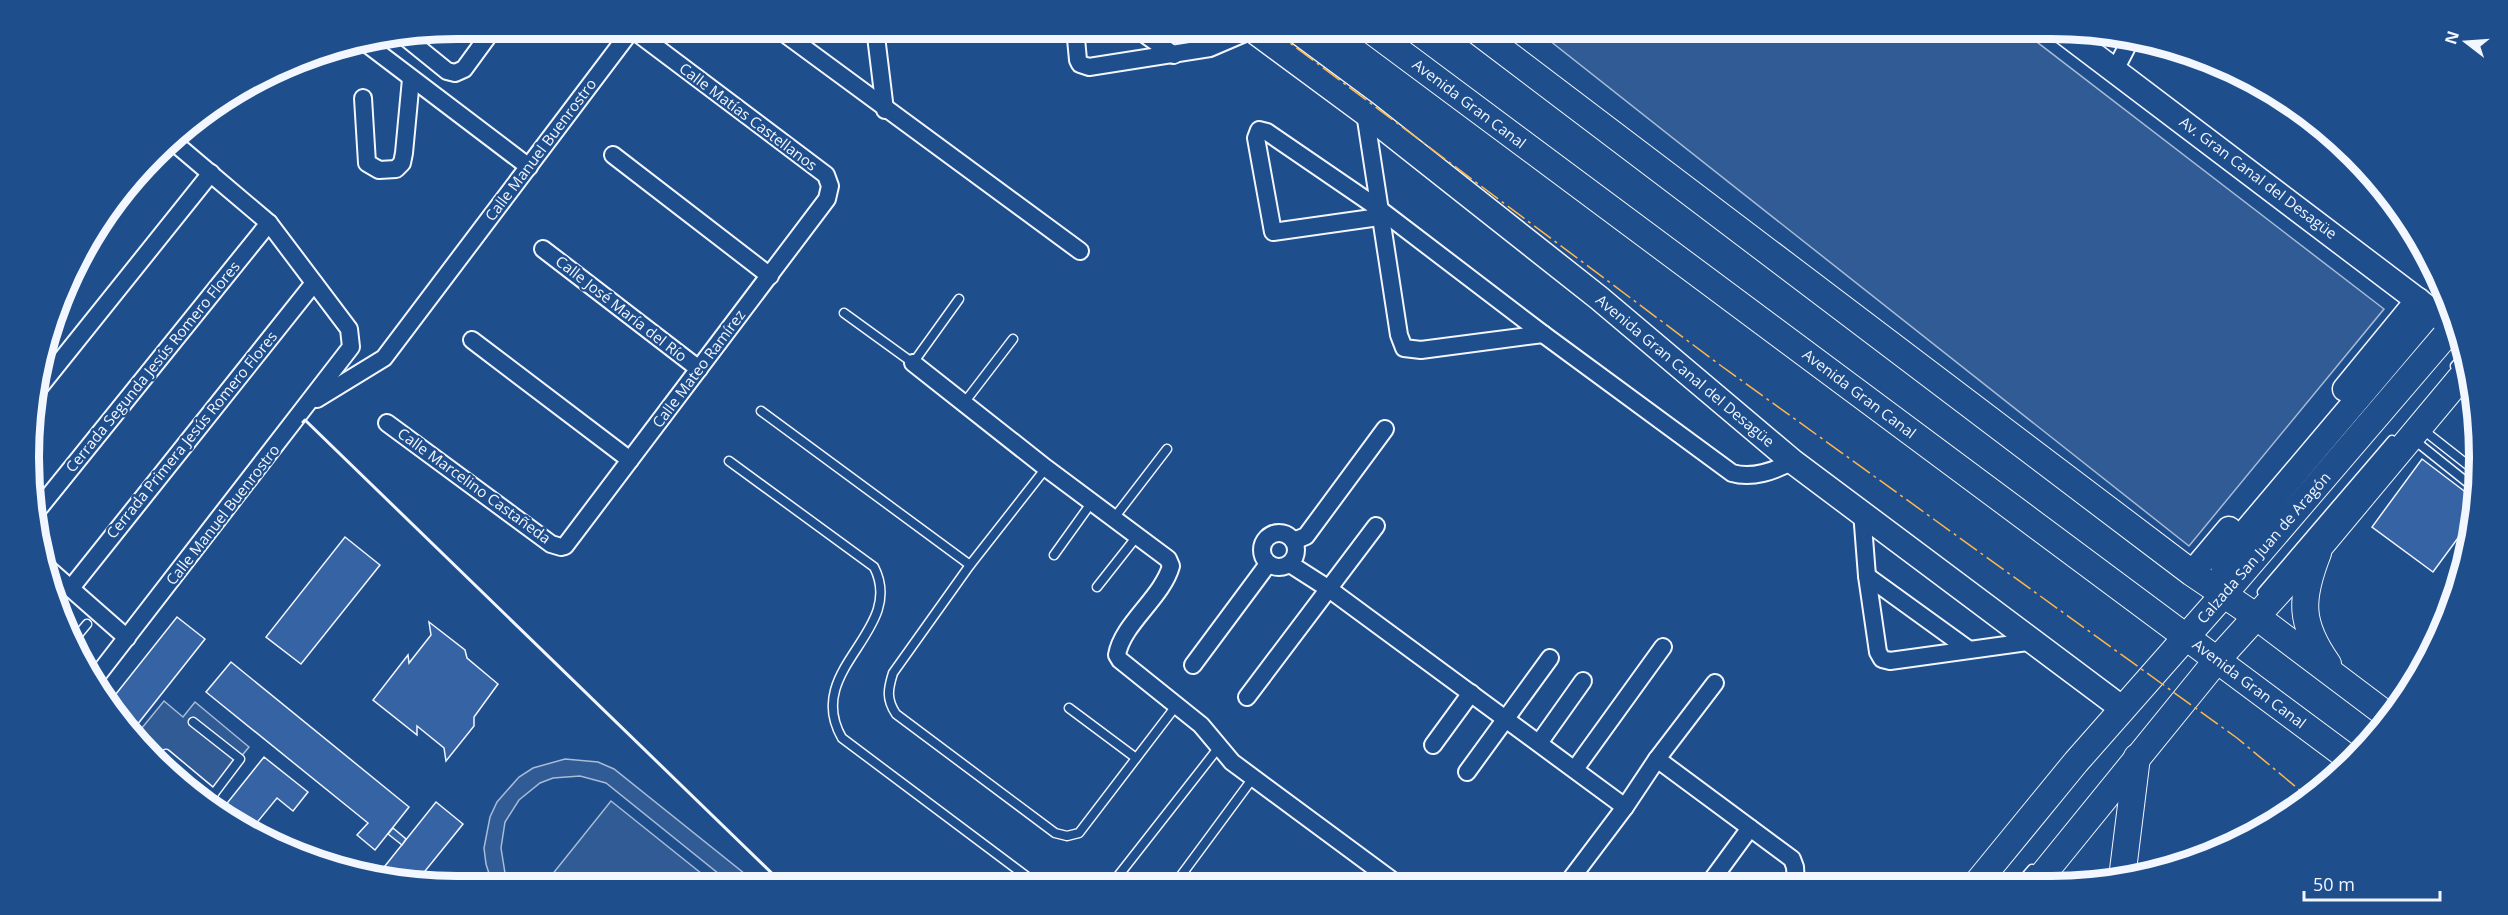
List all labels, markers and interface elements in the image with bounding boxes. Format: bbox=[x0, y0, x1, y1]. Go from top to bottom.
north arrow bbox=[2436, 12, 2496, 72]
text: N bbox=[2439, 28, 2464, 47]
street label: Avenida Gran Canal bbox=[1409, 54, 1530, 153]
street label: Calle Matías Castellanos bbox=[675, 58, 822, 175]
street label: Calle Manuel Buenrostro bbox=[480, 74, 600, 225]
street label: Av. Gran Canal del Desagüe bbox=[2176, 111, 2341, 243]
street label: Calle José María del Río bbox=[552, 251, 691, 366]
street label: Cerrada Segunda Jesús Romero Flores bbox=[61, 257, 244, 476]
street label: Avenida Gran Canal del Desagüe bbox=[1592, 290, 1779, 451]
street label: Calle Mateo Ramírez bbox=[647, 305, 749, 432]
street label: Cerrada Primera Jesús Romero Flores bbox=[101, 327, 281, 542]
street label: Avenida Gran Canal bbox=[1799, 344, 1920, 443]
street label: Calle Marcelino Castañeda bbox=[394, 423, 555, 548]
street label: Calle Manuel Buenrostro bbox=[161, 440, 283, 589]
street label: Calzada San Juan de Aragón bbox=[2192, 467, 2335, 627]
street label: Avenida Gran Canal bbox=[2189, 634, 2310, 733]
scale bar bbox=[2304, 864, 2440, 902]
text: 50 m bbox=[2313, 872, 2355, 896]

